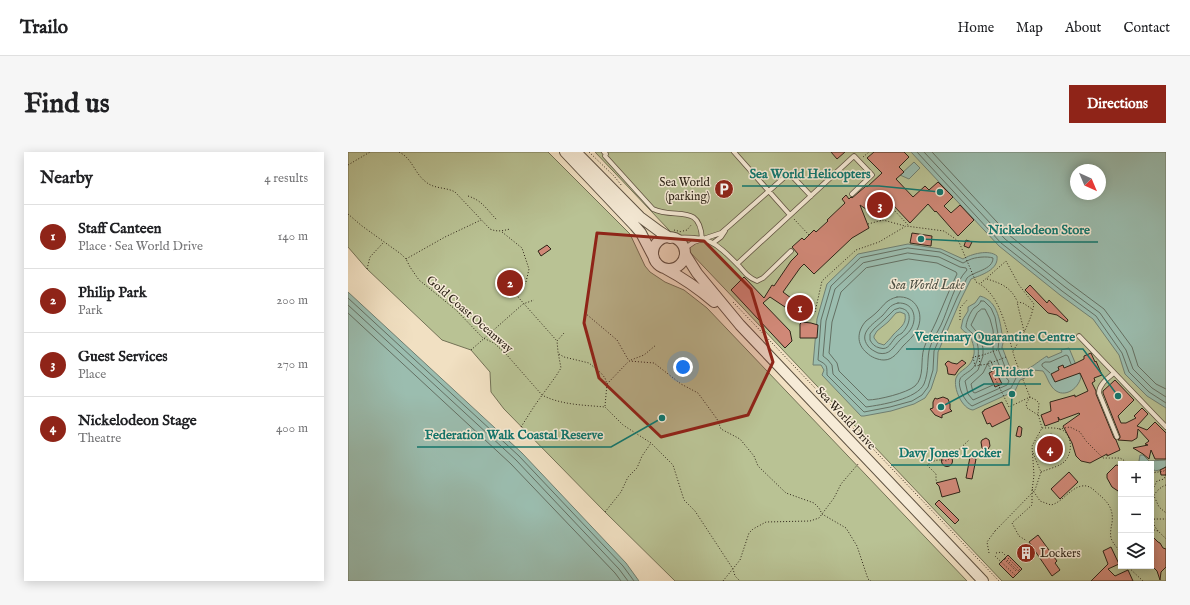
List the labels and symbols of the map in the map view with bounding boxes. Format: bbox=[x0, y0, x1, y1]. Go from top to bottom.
callout: Sea World Helicopters bbox=[742, 161, 879, 186]
north arrow bbox=[1070, 164, 1106, 200]
text: Sea World Helicopters bbox=[749, 166, 871, 183]
place label: Sea World (parking) bbox=[659, 175, 711, 205]
parking icon: Sea World (parking) bbox=[713, 178, 735, 200]
pin: 3 bbox=[867, 190, 893, 220]
callout: Nickelodeon Store bbox=[980, 217, 1098, 242]
text: Nickelodeon Store bbox=[987, 222, 1090, 239]
pin: 2 bbox=[497, 268, 523, 298]
street label: Gold Coast Oceanway bbox=[423, 273, 516, 356]
water label: Sea World Lake bbox=[889, 277, 966, 294]
pin: 1 bbox=[787, 293, 813, 323]
callout: Veterinary Quarantine Centre bbox=[906, 324, 1083, 349]
text: Veterinary Quarantine Centre bbox=[914, 329, 1075, 346]
your location bbox=[673, 357, 693, 377]
callout: Trident bbox=[984, 359, 1041, 384]
text: Trident bbox=[992, 364, 1034, 381]
street label: Sea World Drive bbox=[812, 383, 879, 454]
callout: Federation Walk Coastal Reserve bbox=[417, 422, 611, 447]
text: Federation Walk Coastal Reserve bbox=[425, 427, 603, 444]
pin: 4 bbox=[1037, 434, 1063, 464]
callout: Davy Jones Locker bbox=[891, 440, 1009, 465]
text: Davy Jones Locker bbox=[899, 445, 1002, 462]
building icon: Lockers bbox=[1015, 542, 1037, 564]
place label: Lockers bbox=[1040, 546, 1081, 561]

